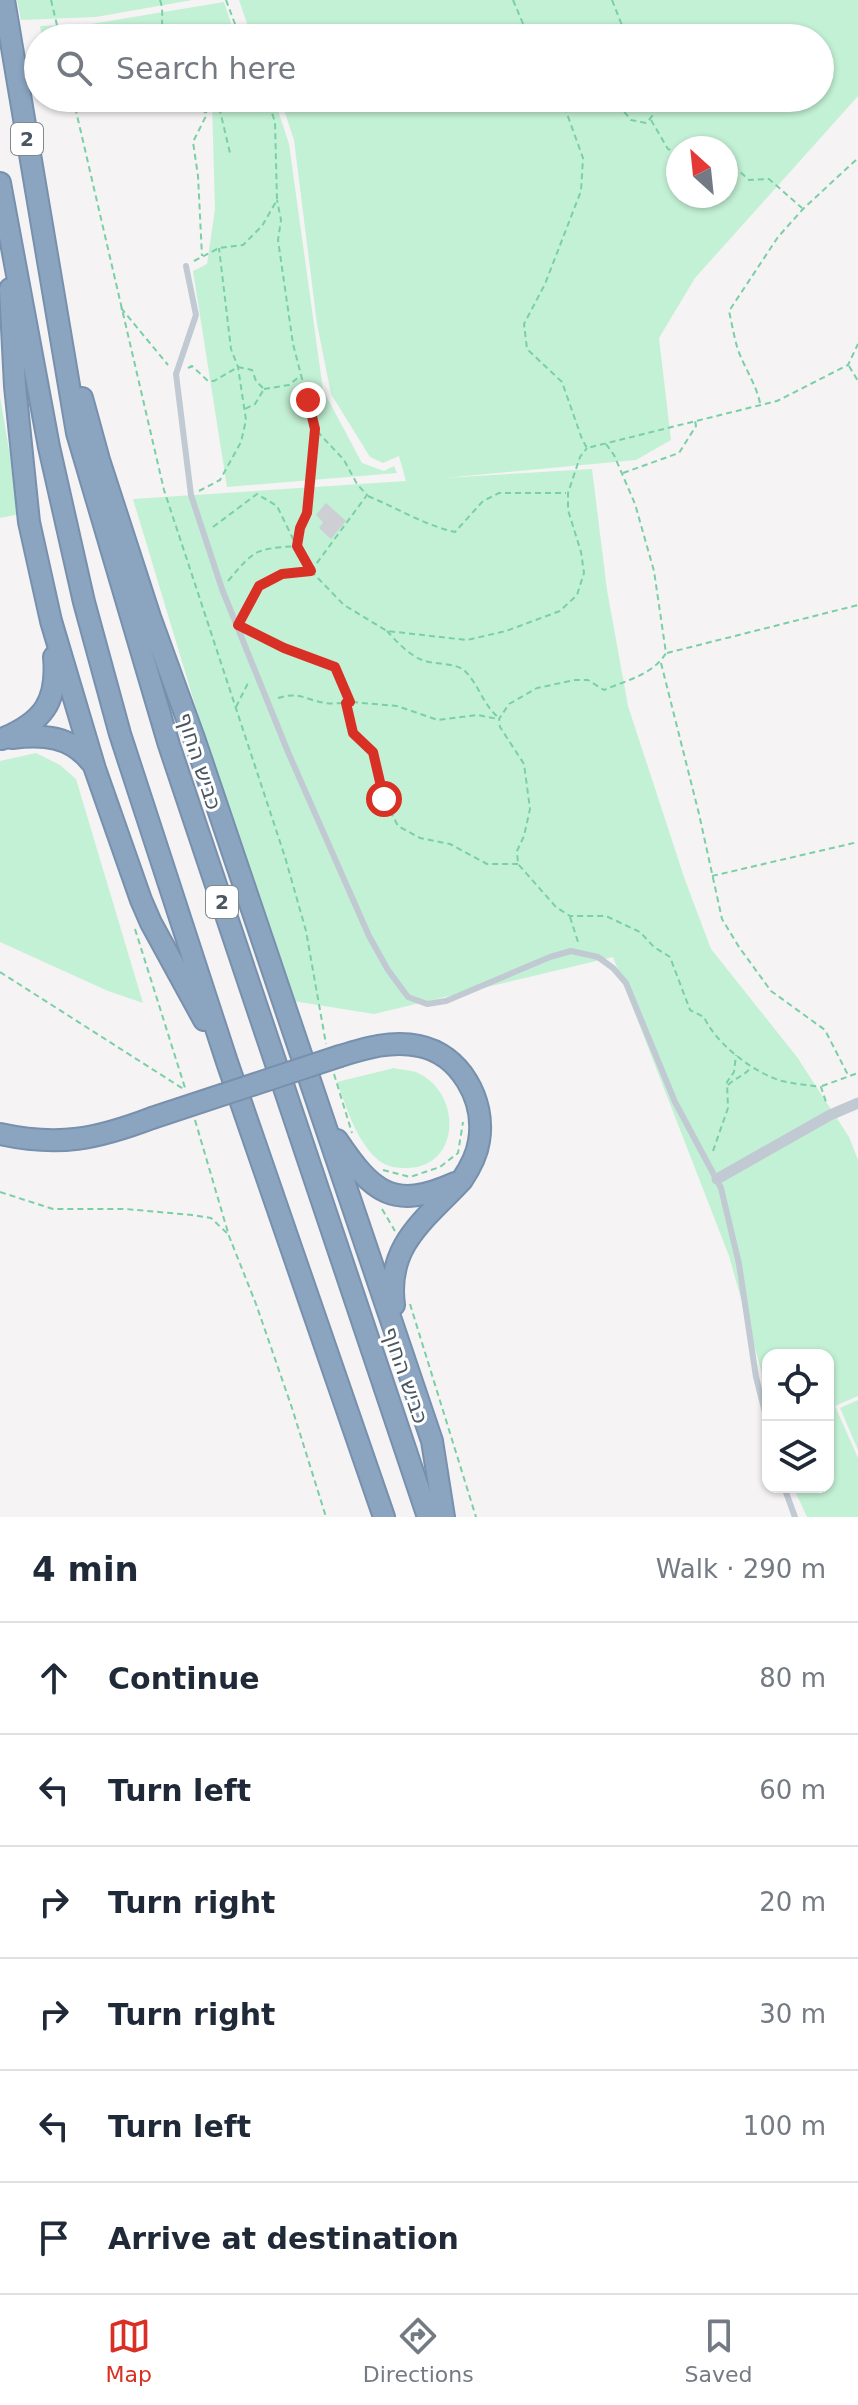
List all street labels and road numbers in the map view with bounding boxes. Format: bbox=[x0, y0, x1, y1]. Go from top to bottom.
road number: 2 bbox=[11, 123, 43, 155]
street label: כביש החוף bbox=[172, 709, 227, 813]
road number: 2 bbox=[206, 886, 238, 918]
street label: כביש החוף bbox=[377, 1323, 434, 1427]

